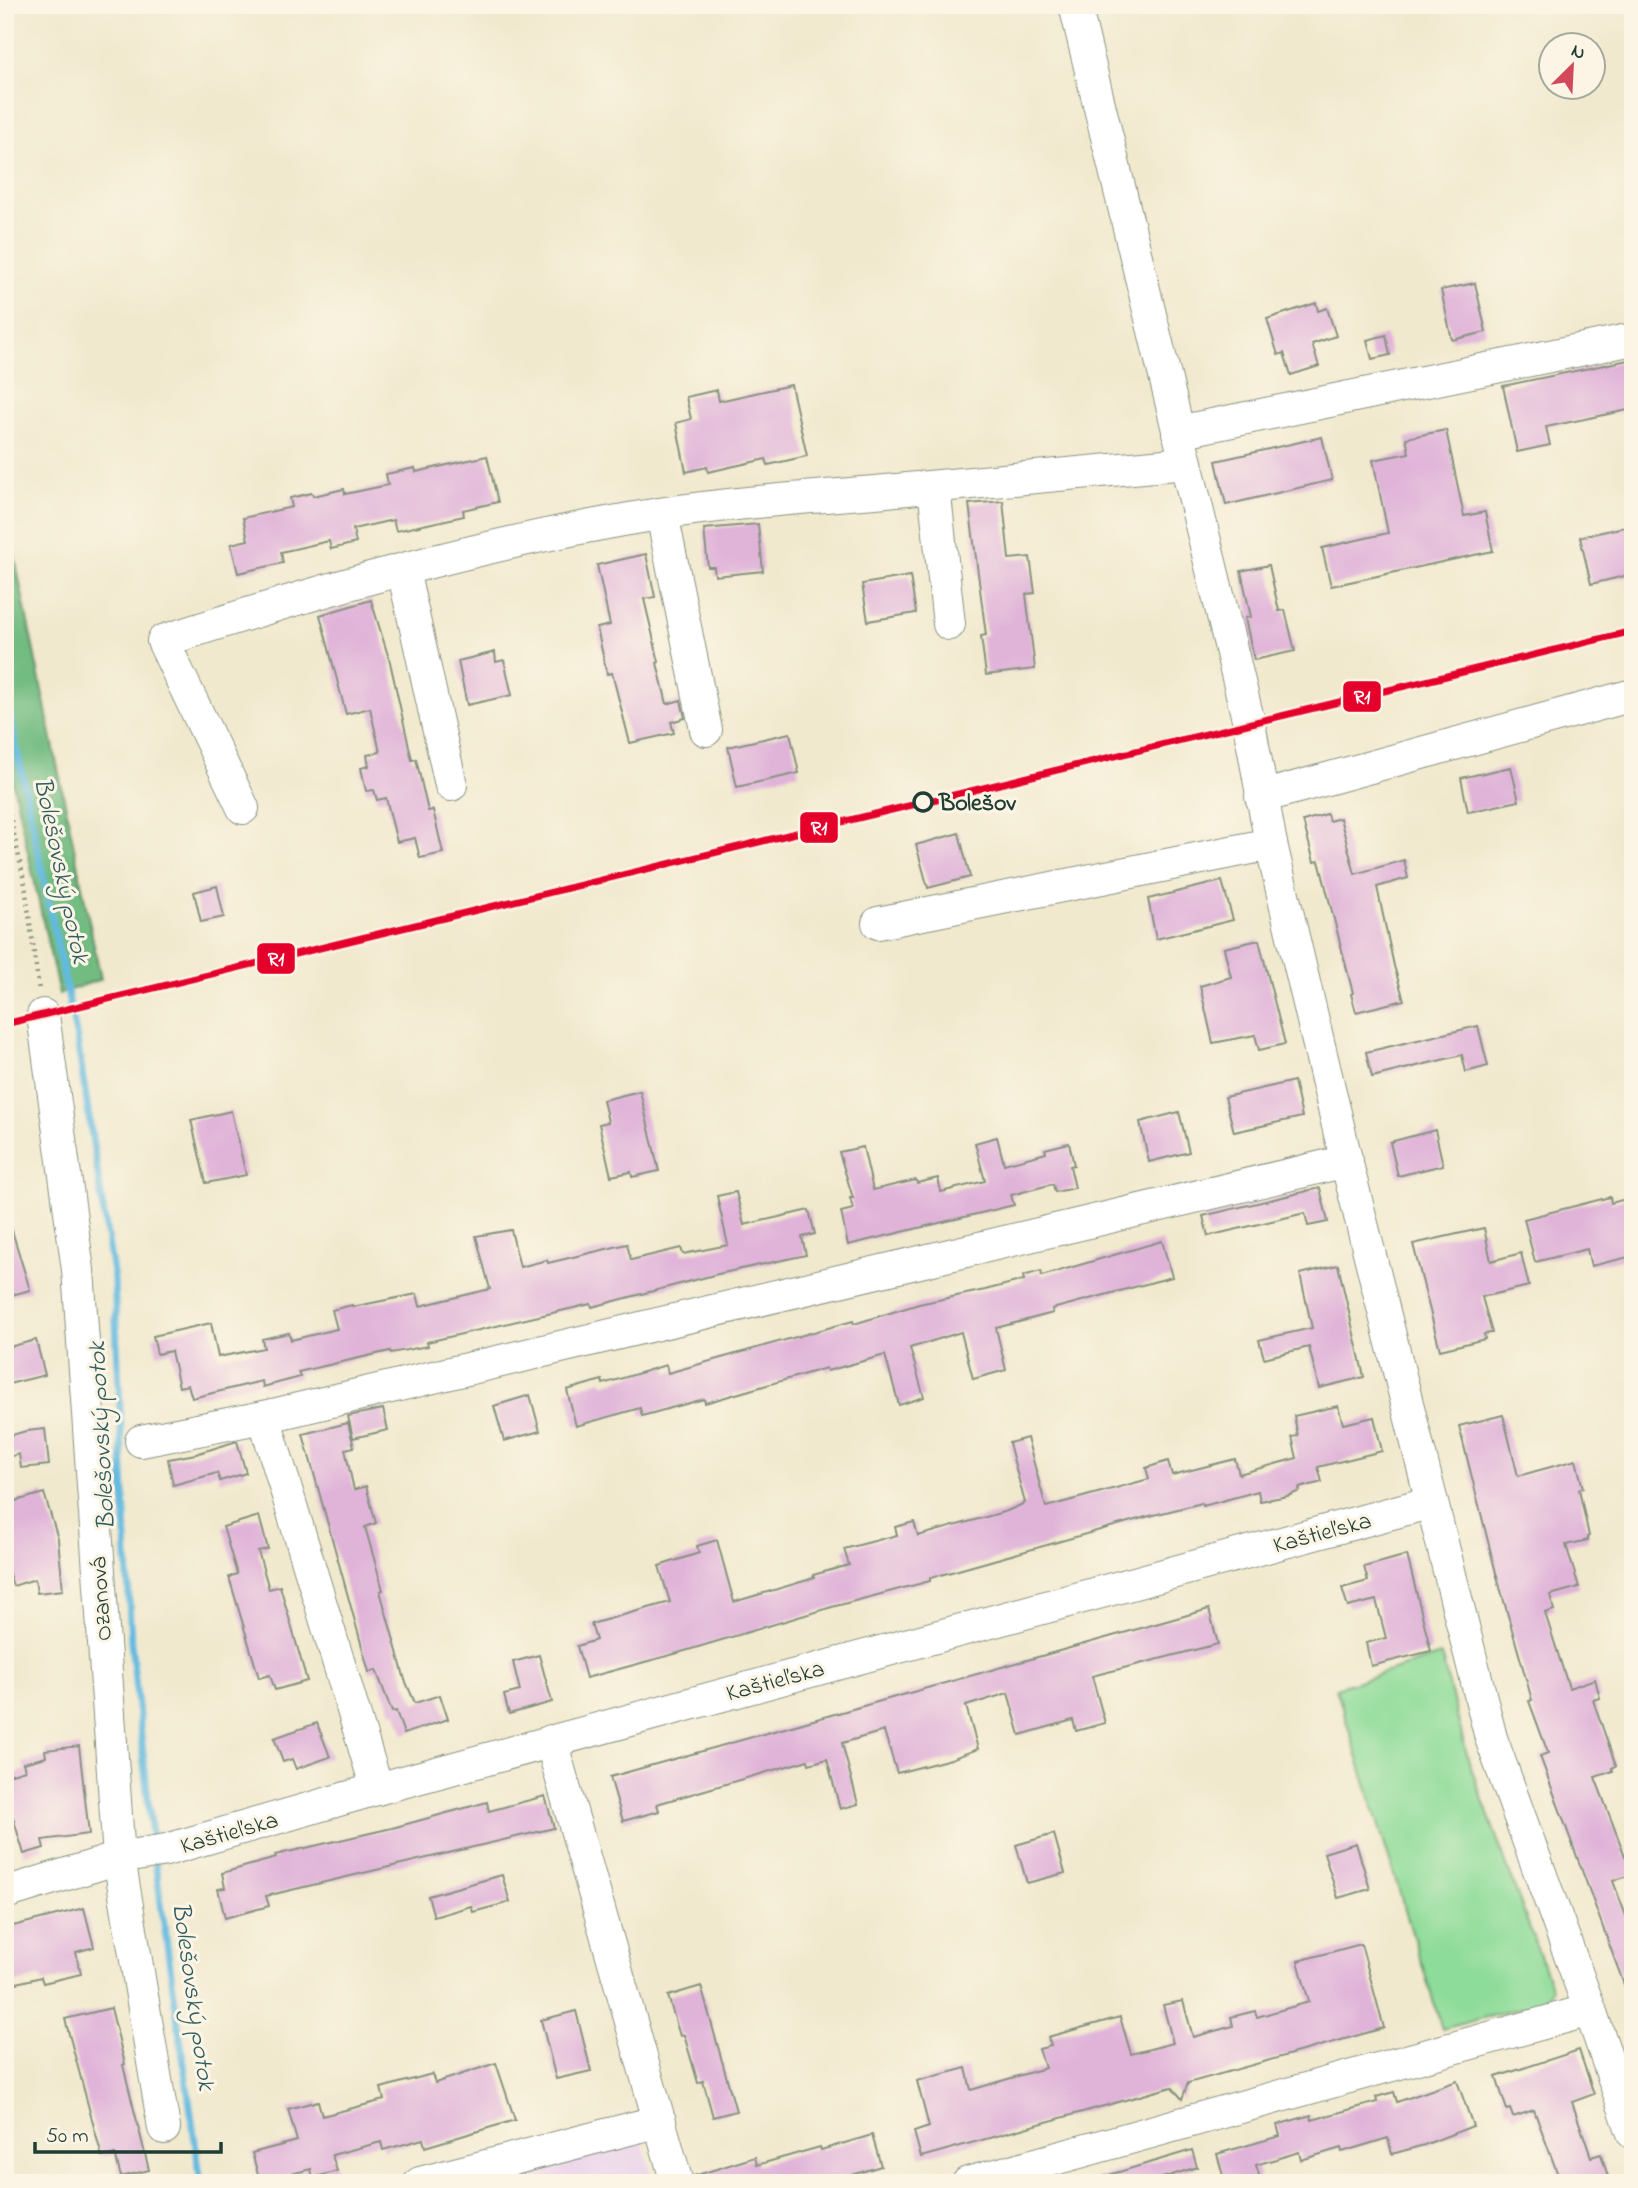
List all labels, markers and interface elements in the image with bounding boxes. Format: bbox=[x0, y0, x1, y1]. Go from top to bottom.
north arrow bbox=[1536, 32, 1606, 102]
text: N bbox=[1567, 38, 1589, 68]
line badge: R1 bbox=[1342, 680, 1382, 713]
text: R1 bbox=[1354, 685, 1370, 712]
water label: Bolešovský potok bbox=[22, 774, 99, 969]
place label: Bolešov bbox=[938, 787, 1016, 822]
marker: Bolešov bbox=[913, 792, 933, 812]
line badge: R1 bbox=[799, 811, 839, 844]
text: R1 bbox=[811, 816, 827, 843]
line badge: R1 bbox=[256, 942, 296, 975]
text: R1 bbox=[268, 947, 284, 974]
water label: Bolešovský potok bbox=[79, 1339, 127, 1531]
street label: Kaštieľska bbox=[1270, 1504, 1376, 1564]
street label: Ozanová bbox=[82, 1555, 123, 1642]
street label: Kaštieľska bbox=[723, 1652, 829, 1712]
street label: Kaštieľska bbox=[177, 1804, 283, 1865]
water label: Bolešovský potok bbox=[160, 1900, 224, 2094]
scale bar bbox=[35, 2111, 220, 2155]
text: 50 m bbox=[46, 2122, 89, 2152]

